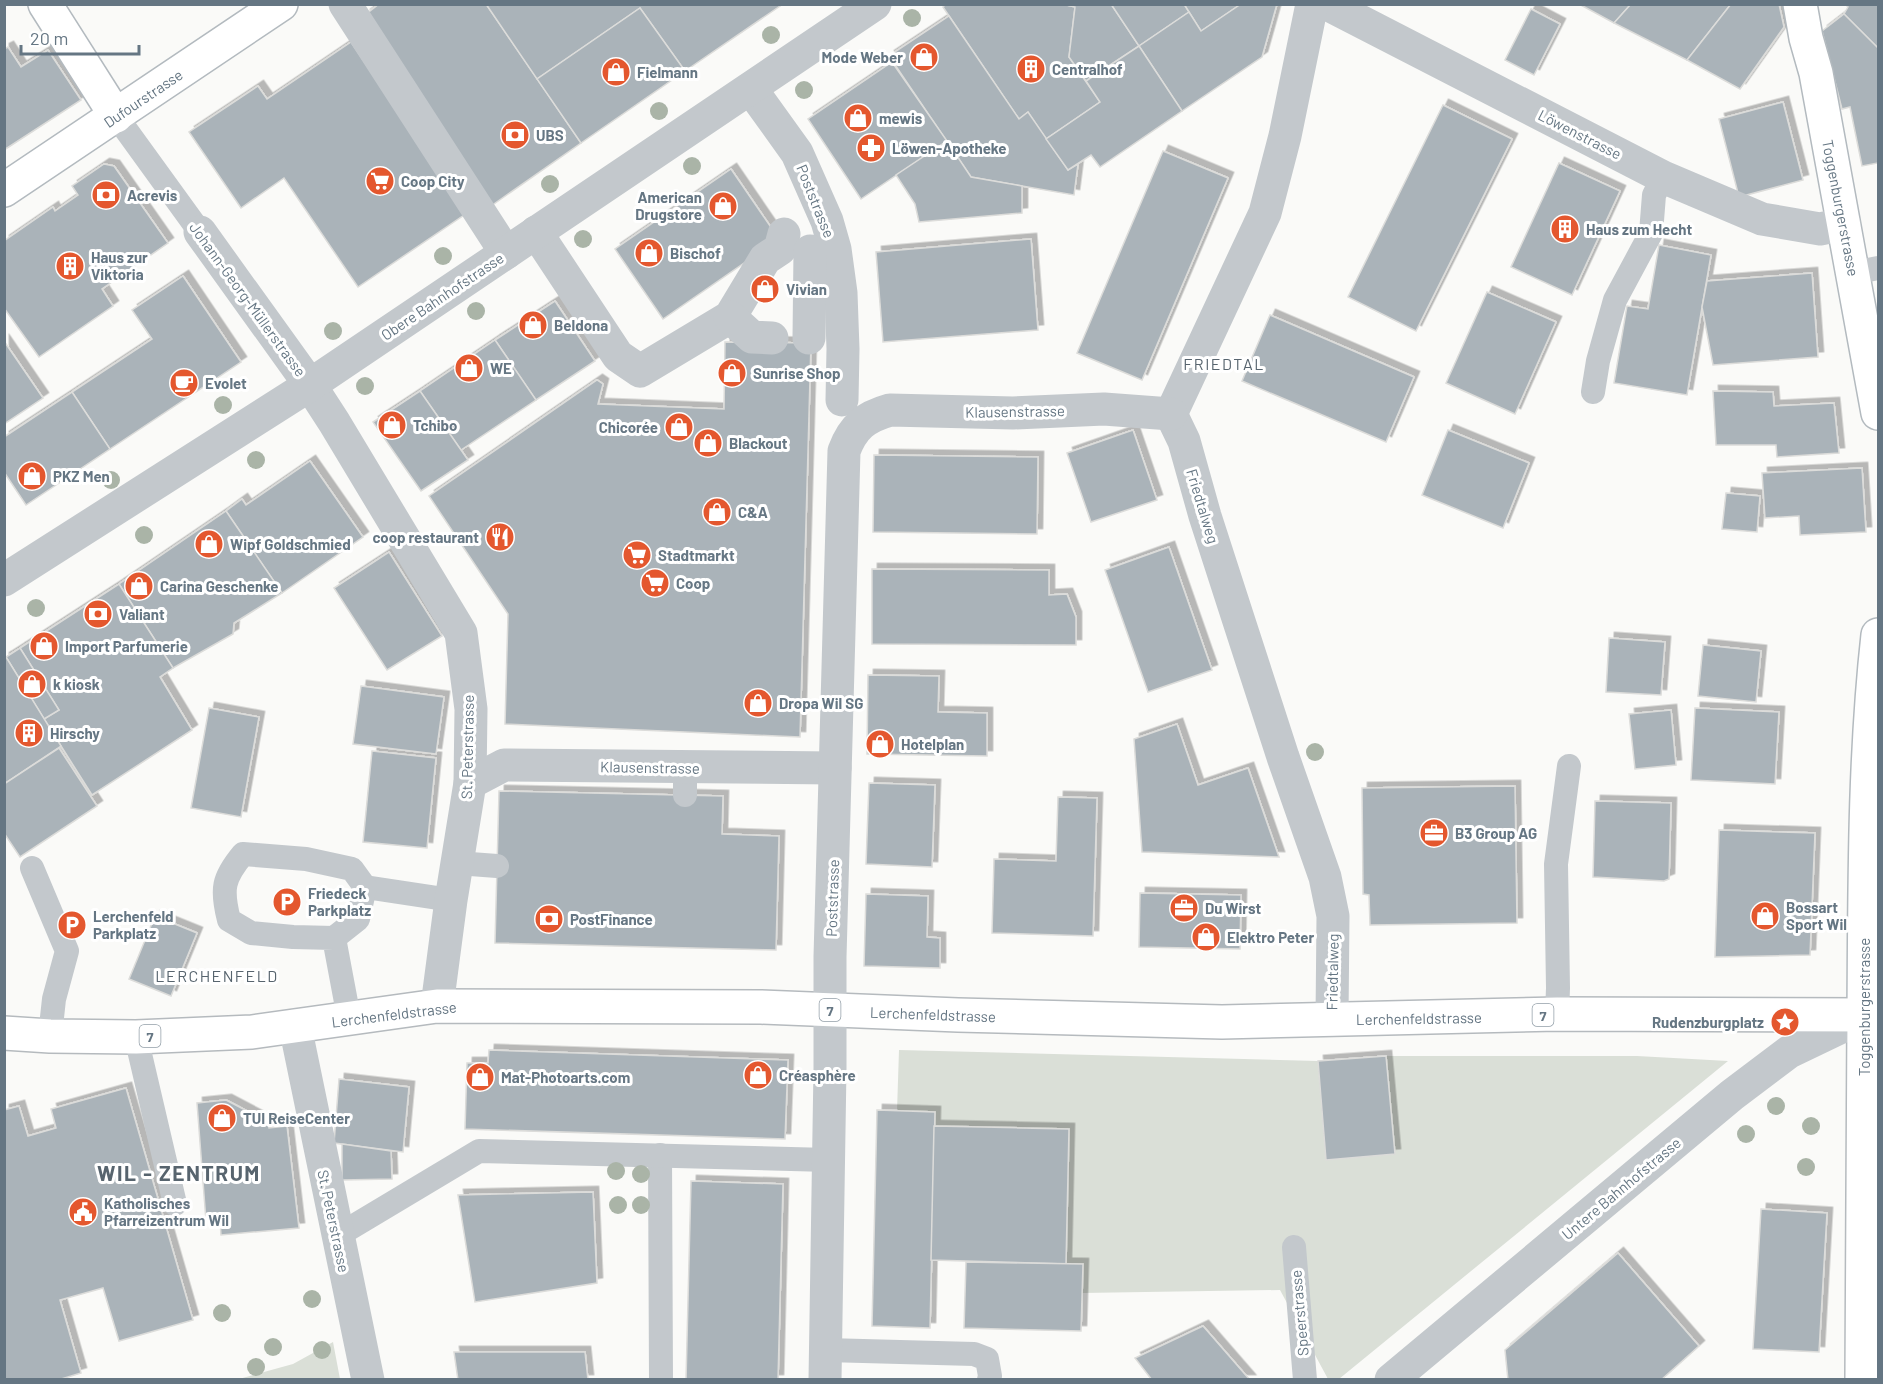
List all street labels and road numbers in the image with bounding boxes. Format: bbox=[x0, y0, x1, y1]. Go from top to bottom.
street label: Dufourstrasse bbox=[100, 65, 186, 131]
street label: Löwenstrasse bbox=[1535, 105, 1625, 163]
street label: Toggenburgerstrasse bbox=[1819, 138, 1863, 278]
street label: Poststrasse bbox=[793, 162, 839, 240]
street label: Johann-Georg-Müllerstrasse bbox=[186, 218, 310, 380]
street label: Obere Bahnhofstrasse bbox=[377, 248, 507, 344]
street label: Klausenstrasse bbox=[965, 401, 1065, 421]
street label: Friedtalweg bbox=[1183, 467, 1223, 545]
street label: St. Peterstrasse bbox=[457, 695, 477, 799]
street label: Klausenstrasse bbox=[600, 757, 700, 777]
street label: Poststrasse bbox=[822, 859, 842, 937]
street label: Friedtalweg bbox=[1322, 933, 1342, 1011]
street label: Toggenburgerstrasse bbox=[1855, 938, 1873, 1076]
street label: Lerchenfeldstrasse bbox=[330, 997, 458, 1031]
road number: 7 bbox=[820, 999, 840, 1021]
street label: Lerchenfeldstrasse bbox=[870, 1003, 996, 1025]
road number: 7 bbox=[1532, 1004, 1554, 1026]
street label: Lerchenfeldstrasse bbox=[1356, 1008, 1482, 1028]
road number: 7 bbox=[140, 1025, 160, 1047]
street label: Untere Bahnhofstrasse bbox=[1558, 1133, 1684, 1243]
street label: St. Peterstrasse bbox=[314, 1168, 354, 1274]
street label: Speerstrasse bbox=[1286, 1269, 1312, 1357]

